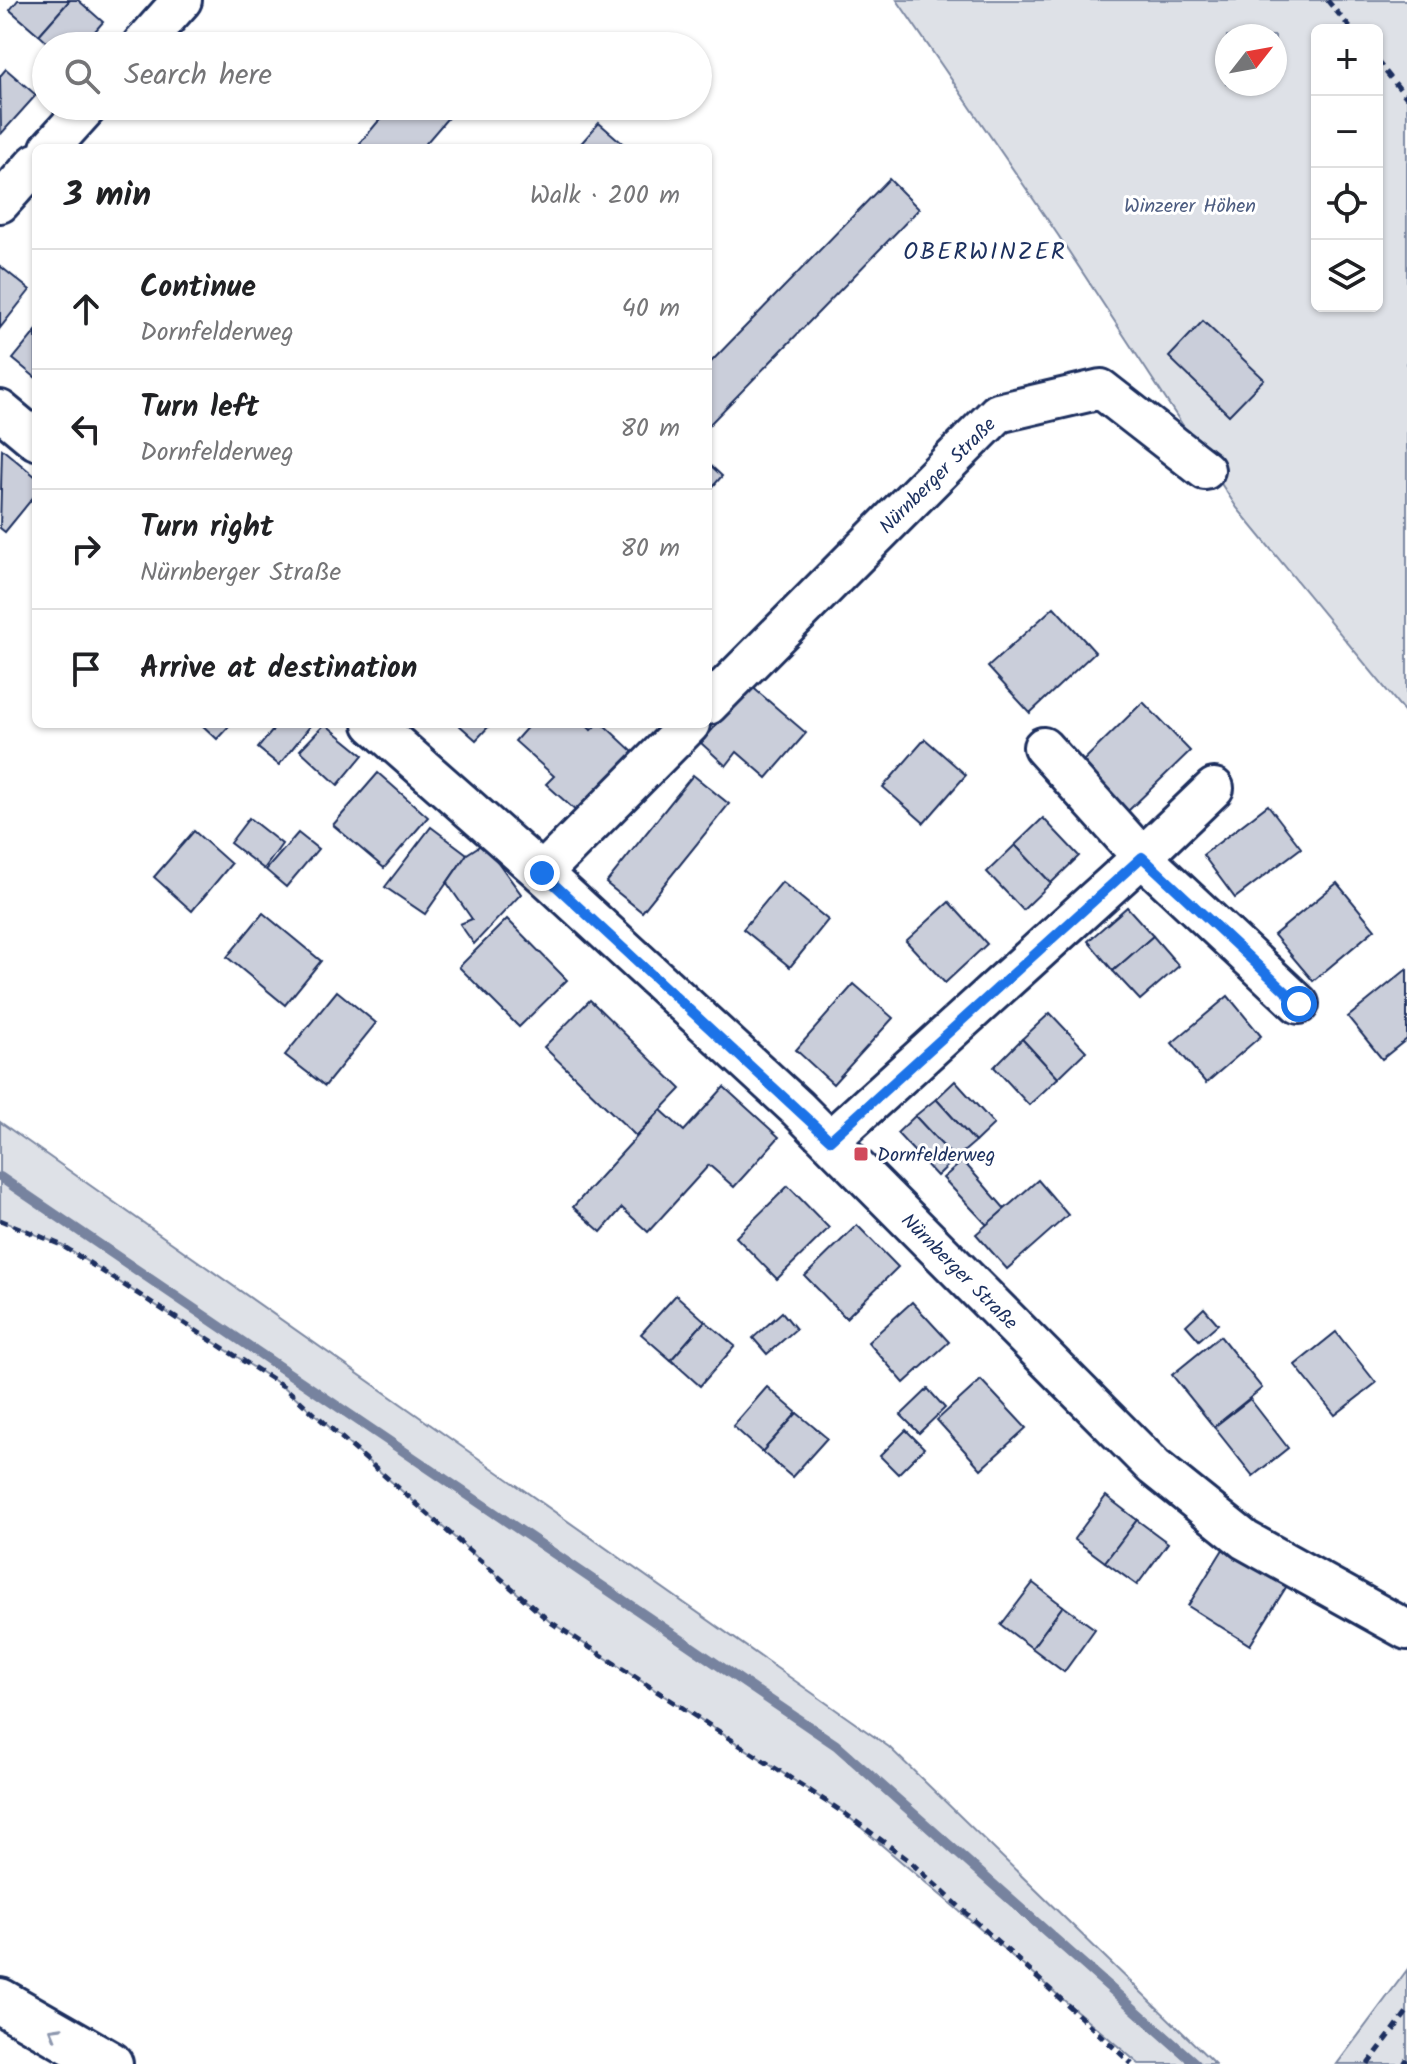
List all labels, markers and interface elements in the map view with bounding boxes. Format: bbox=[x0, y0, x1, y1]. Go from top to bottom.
north arrow bbox=[1215, 24, 1287, 96]
map controls bbox=[1311, 24, 1383, 312]
button: + bbox=[1311, 24, 1383, 96]
search box bbox=[32, 32, 712, 120]
text: Search here bbox=[124, 52, 272, 100]
icon: search bbox=[60, 54, 104, 98]
button: − bbox=[1311, 96, 1383, 168]
button: locate bbox=[1311, 168, 1383, 240]
text: 3 min bbox=[64, 169, 151, 223]
text: Walk · 200 m bbox=[530, 175, 680, 217]
park label: Winzerer Höhen bbox=[1124, 191, 1256, 223]
district label: OBERWINZER bbox=[903, 233, 1067, 272]
button: layers bbox=[1311, 240, 1383, 312]
text: Continue bbox=[140, 264, 256, 312]
icon: ahead bbox=[64, 287, 108, 331]
text: 40 m bbox=[622, 288, 680, 330]
text: Dornfelderweg bbox=[140, 312, 294, 354]
text: Turn left bbox=[140, 384, 259, 432]
icon: left bbox=[64, 407, 108, 451]
text: 80 m bbox=[620, 408, 680, 450]
street label: Nürnberger Straße bbox=[872, 410, 1004, 542]
text: Dornfelderweg bbox=[140, 432, 294, 474]
text: Turn right bbox=[140, 504, 273, 552]
icon: right bbox=[64, 527, 108, 571]
text: 80 m bbox=[620, 528, 680, 570]
text: Nürnberger Straße bbox=[140, 552, 341, 594]
text: Arrive at destination bbox=[140, 645, 417, 693]
icon: arrive bbox=[64, 647, 108, 691]
route end bbox=[524, 855, 560, 891]
route start bbox=[1281, 986, 1317, 1022]
place label: Dornfelderweg bbox=[877, 1140, 995, 1172]
marker: Dornfelderweg bbox=[852, 1145, 870, 1163]
street label: Nürnberger Straße bbox=[893, 1206, 1025, 1338]
one-way arrow bbox=[49, 2026, 64, 2042]

